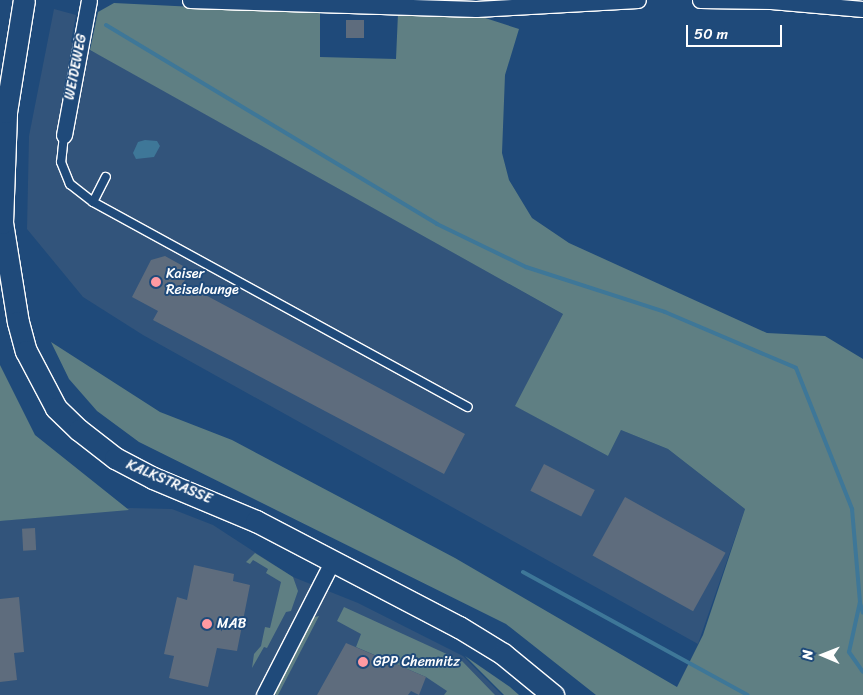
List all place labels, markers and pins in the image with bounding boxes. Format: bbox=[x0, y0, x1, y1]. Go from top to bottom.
place label: Kaiser Reiselounge bbox=[166, 266, 239, 298]
marker: Kaiser Reiselounge bbox=[150, 276, 162, 288]
place label: MAB bbox=[217, 616, 247, 632]
marker: MAB bbox=[201, 618, 213, 630]
place label: GPP Chemnitz bbox=[373, 654, 460, 670]
marker: GPP Chemnitz bbox=[357, 656, 369, 668]

